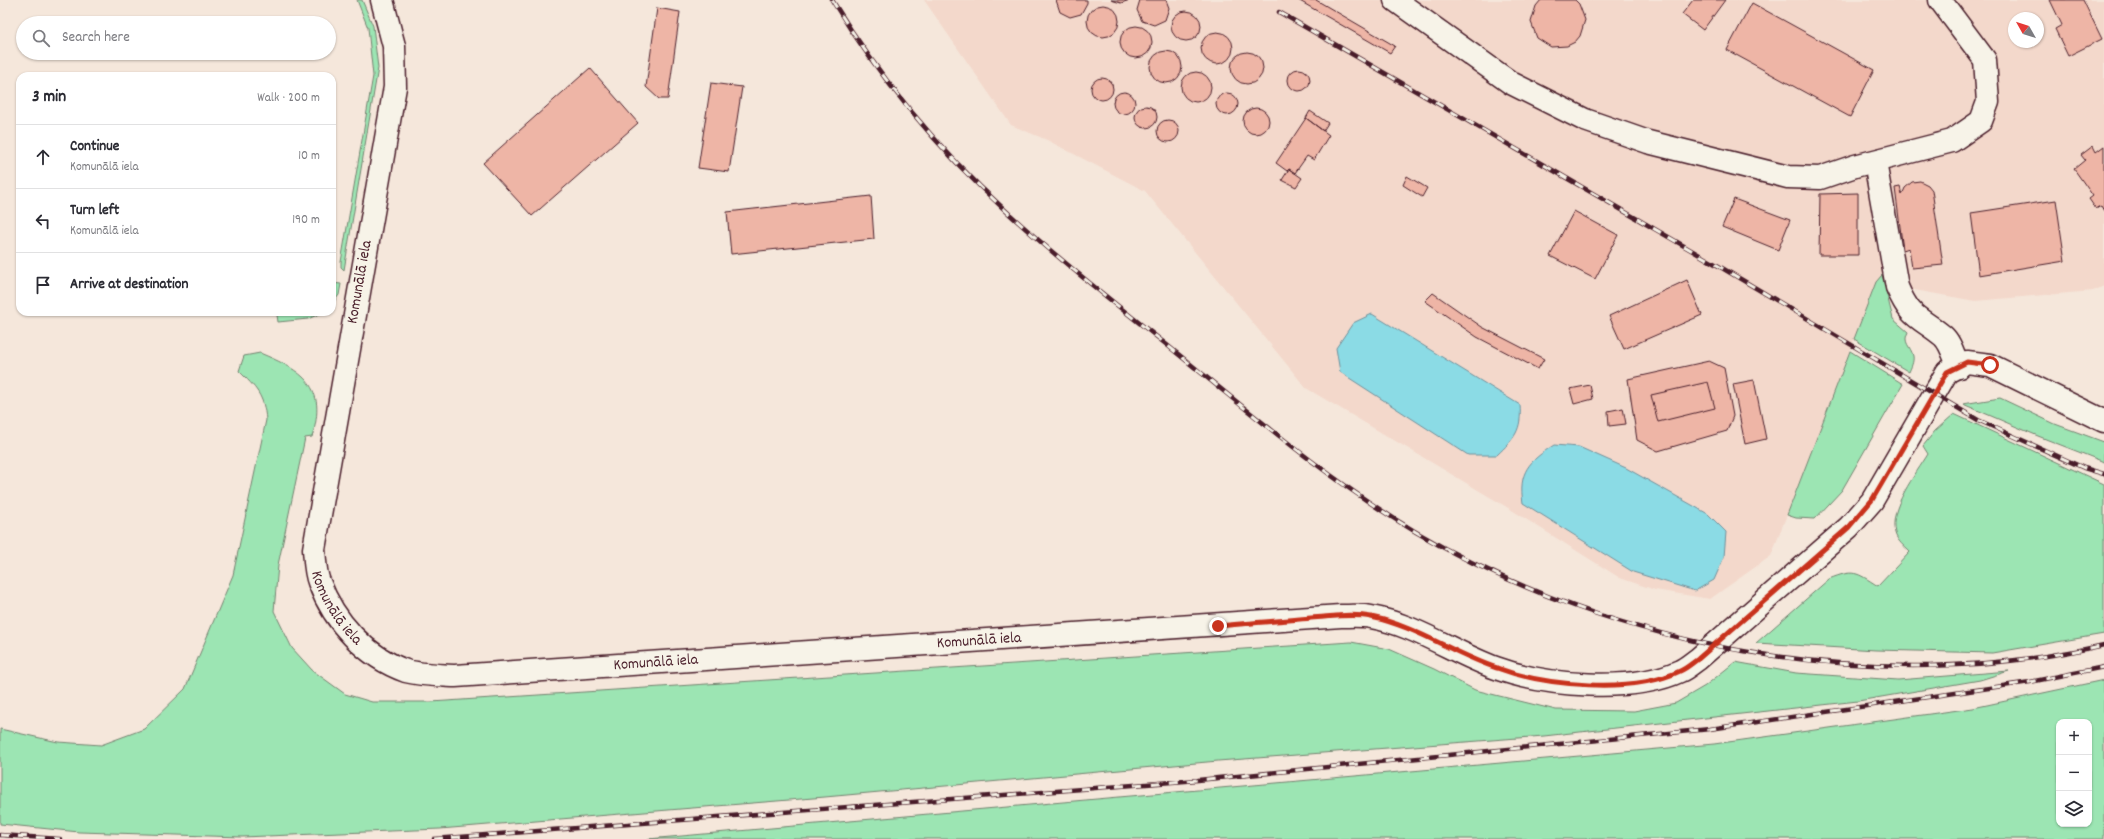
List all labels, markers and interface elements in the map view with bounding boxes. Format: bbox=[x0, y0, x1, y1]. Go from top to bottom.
north arrow bbox=[2008, 12, 2044, 48]
search box bbox=[16, 16, 336, 60]
icon: search bbox=[30, 27, 52, 49]
text: Search here bbox=[62, 27, 130, 49]
text: 3 min bbox=[32, 86, 66, 110]
text: Walk · 200 m bbox=[257, 89, 320, 108]
text: Continue bbox=[70, 136, 119, 158]
icon: ahead bbox=[32, 146, 54, 168]
text: 10 m bbox=[298, 147, 320, 166]
text: Komunālā iela bbox=[70, 158, 139, 177]
text: Turn left bbox=[70, 200, 119, 222]
icon: left bbox=[32, 210, 54, 232]
text: 190 m bbox=[292, 211, 320, 230]
text: Komunālā iela bbox=[70, 222, 139, 241]
street label: Komunālā iela bbox=[341, 238, 379, 326]
icon: arrive bbox=[32, 274, 54, 296]
text: Arrive at destination bbox=[70, 274, 188, 296]
route start bbox=[1981, 356, 1999, 374]
street label: Komunālā iela bbox=[305, 569, 368, 651]
route end bbox=[1209, 617, 1227, 635]
street label: Komunālā iela bbox=[936, 626, 1023, 655]
street label: Komunālā iela bbox=[613, 648, 699, 677]
map controls bbox=[2056, 719, 2092, 827]
button: + bbox=[2056, 719, 2092, 755]
button: − bbox=[2056, 755, 2092, 791]
button: layers bbox=[2056, 791, 2092, 827]

